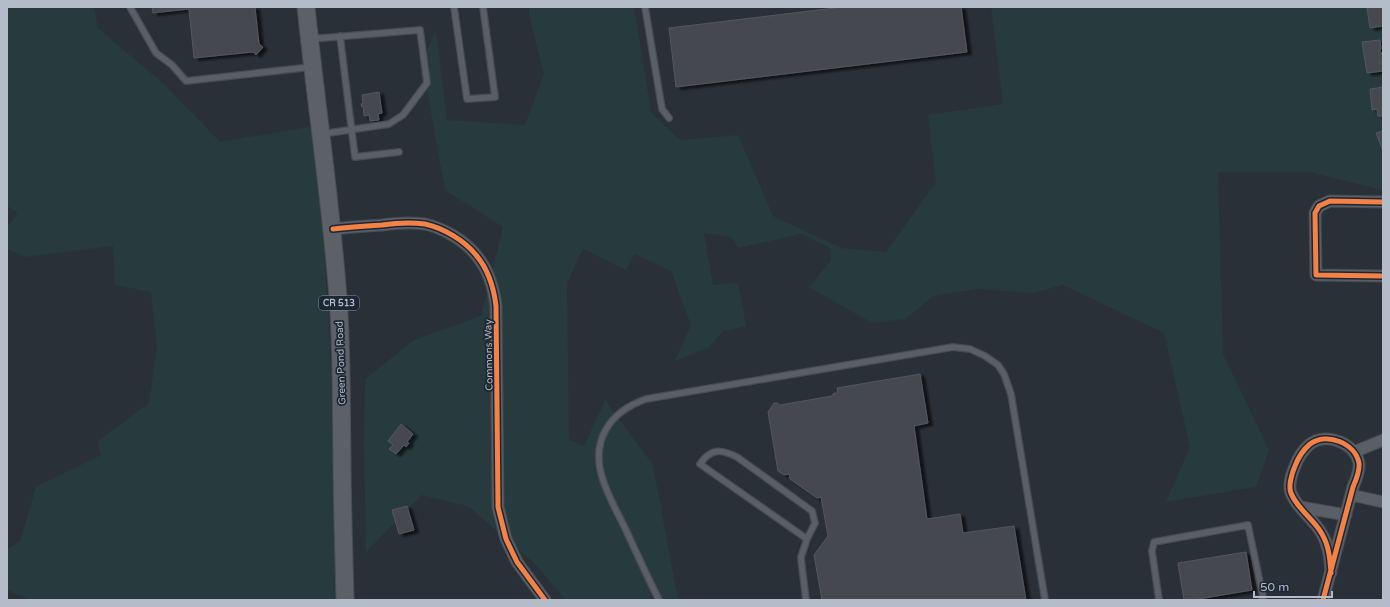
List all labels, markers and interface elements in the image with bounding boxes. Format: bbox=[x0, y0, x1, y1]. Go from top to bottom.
road number: CR 513 bbox=[319, 296, 359, 310]
street label: Commons Way bbox=[482, 319, 496, 391]
street label: Green Pond Road bbox=[334, 321, 348, 405]
scale bar bbox=[1254, 573, 1332, 599]
text: 50 m bbox=[1260, 580, 1289, 594]

